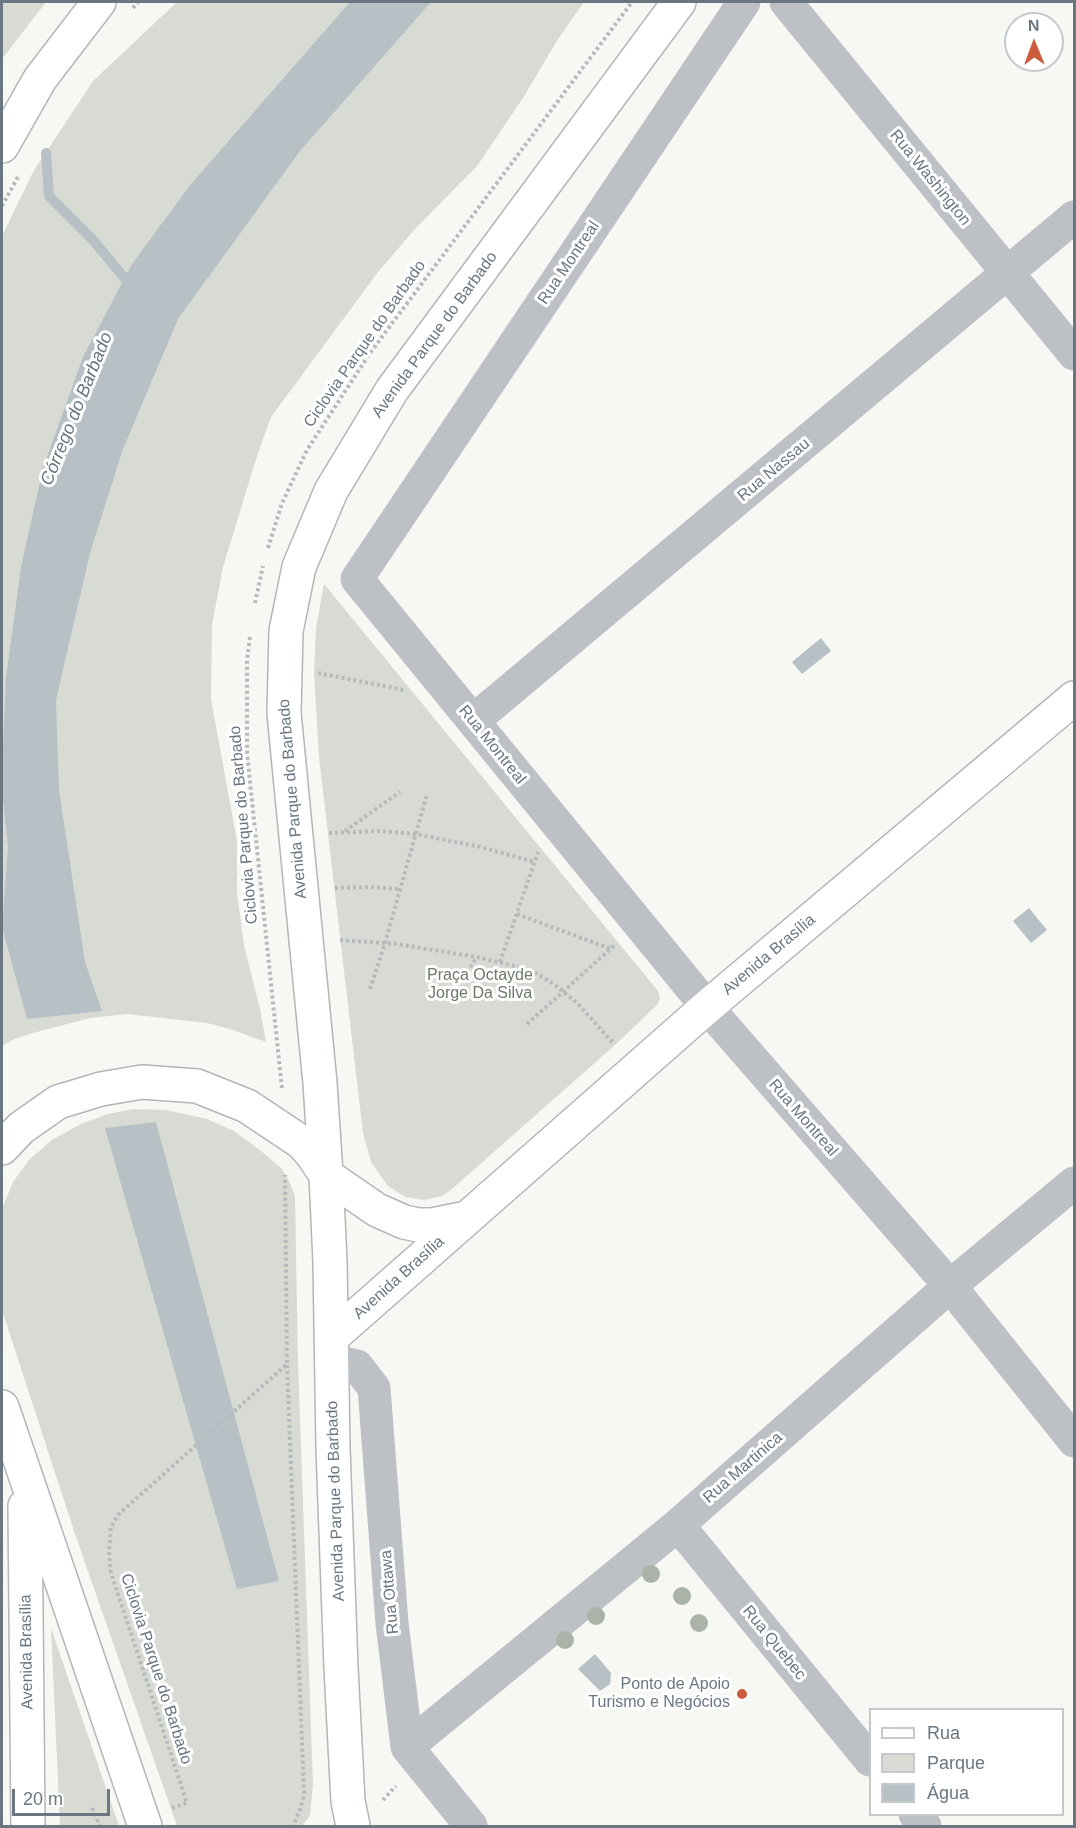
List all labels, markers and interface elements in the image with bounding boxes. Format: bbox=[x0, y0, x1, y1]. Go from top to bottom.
north arrow bbox=[1004, 12, 1064, 72]
text: N bbox=[1028, 17, 1040, 34]
street label: Rua Washington bbox=[886, 126, 974, 230]
street label: Rua Montreal bbox=[534, 218, 604, 308]
street label: Avenida Parque do Barbado bbox=[368, 248, 502, 422]
street label: Ciclovia Parque do Barbado bbox=[300, 257, 430, 431]
water label: Córrego do Barbado bbox=[36, 329, 118, 489]
street label: Rua Nassau bbox=[734, 434, 814, 506]
street label: Avenida Parque do Barbado bbox=[275, 698, 311, 900]
street label: Rua Montreal bbox=[454, 702, 530, 788]
street label: Ciclovia Parque do Barbado bbox=[226, 725, 262, 925]
street label: Avenida Brasília bbox=[719, 911, 819, 999]
park label: Praça Octayde Jorge Da Silva bbox=[427, 966, 533, 1004]
street label: Rua Montreal bbox=[764, 1075, 842, 1161]
street label: Avenida Brasília bbox=[350, 1232, 448, 1324]
street label: Avenida Parque do Barbado bbox=[323, 1400, 349, 1602]
street label: Rua Martinica bbox=[699, 1428, 787, 1508]
street label: Rua Ottawa bbox=[377, 1549, 403, 1635]
street label: Ciclovia Parque do Barbado bbox=[116, 1571, 196, 1767]
street label: Avenida Brasília bbox=[16, 1594, 38, 1710]
street label: Rua Quebec bbox=[738, 1602, 810, 1684]
place label: Ponto de Apoio Turismo e Negócios bbox=[588, 1675, 730, 1713]
marker: Ponto de Apoio Turismo e Negócios bbox=[735, 1687, 749, 1701]
legend bbox=[869, 1708, 1064, 1816]
text: Rua bbox=[927, 1723, 960, 1743]
text: Parque bbox=[927, 1753, 985, 1773]
scale bar bbox=[15, 1777, 112, 1815]
text: Água bbox=[927, 1783, 969, 1803]
text: 20 m bbox=[23, 1789, 63, 1809]

